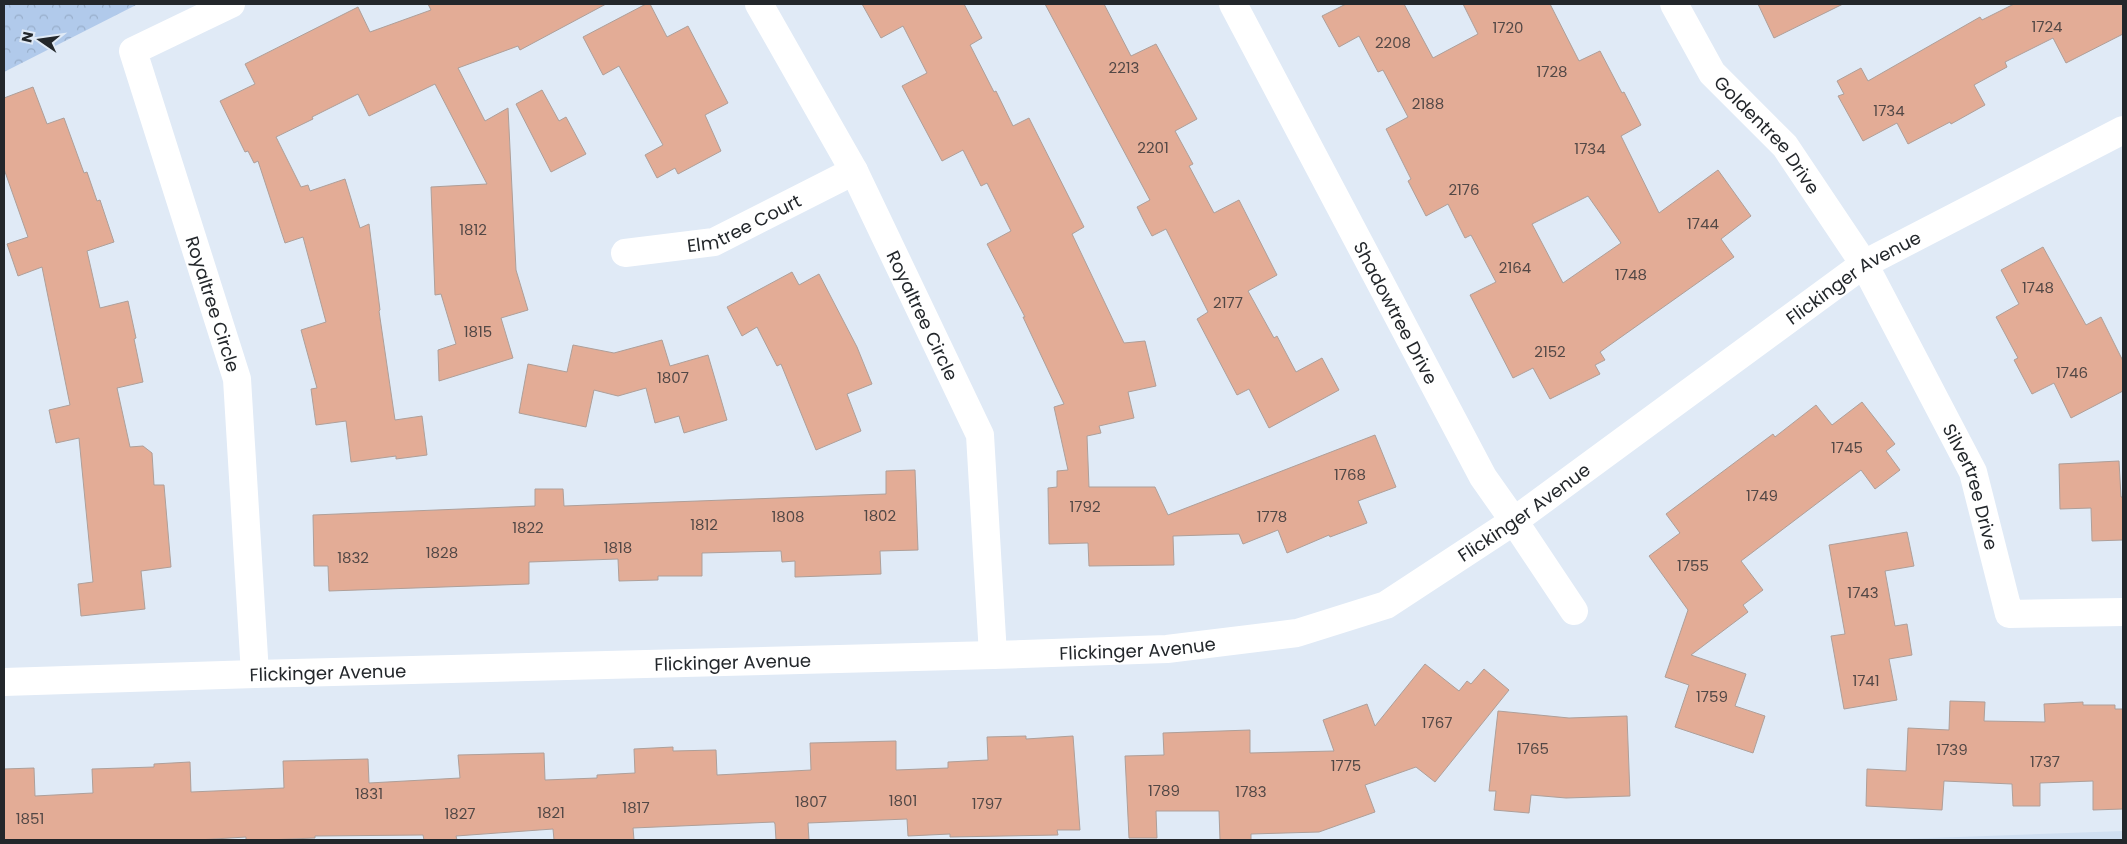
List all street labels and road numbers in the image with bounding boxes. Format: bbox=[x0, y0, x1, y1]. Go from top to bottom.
street label: Goldentree Drive bbox=[1709, 70, 1826, 199]
street label: Elmtree Court bbox=[686, 188, 805, 258]
street label: Flickinger Avenue bbox=[1780, 224, 1925, 330]
street label: Royaltree Circle bbox=[180, 233, 246, 375]
street label: Shadowtree Drive bbox=[1348, 237, 1444, 388]
street label: Royaltree Circle bbox=[881, 246, 965, 384]
street label: Silvertree Drive bbox=[1937, 419, 2005, 552]
street label: Flickinger Avenue bbox=[1453, 457, 1595, 567]
street label: Flickinger Avenue bbox=[1059, 631, 1217, 665]
street label: Flickinger Avenue bbox=[654, 647, 811, 676]
street label: Flickinger Avenue bbox=[249, 658, 406, 687]

